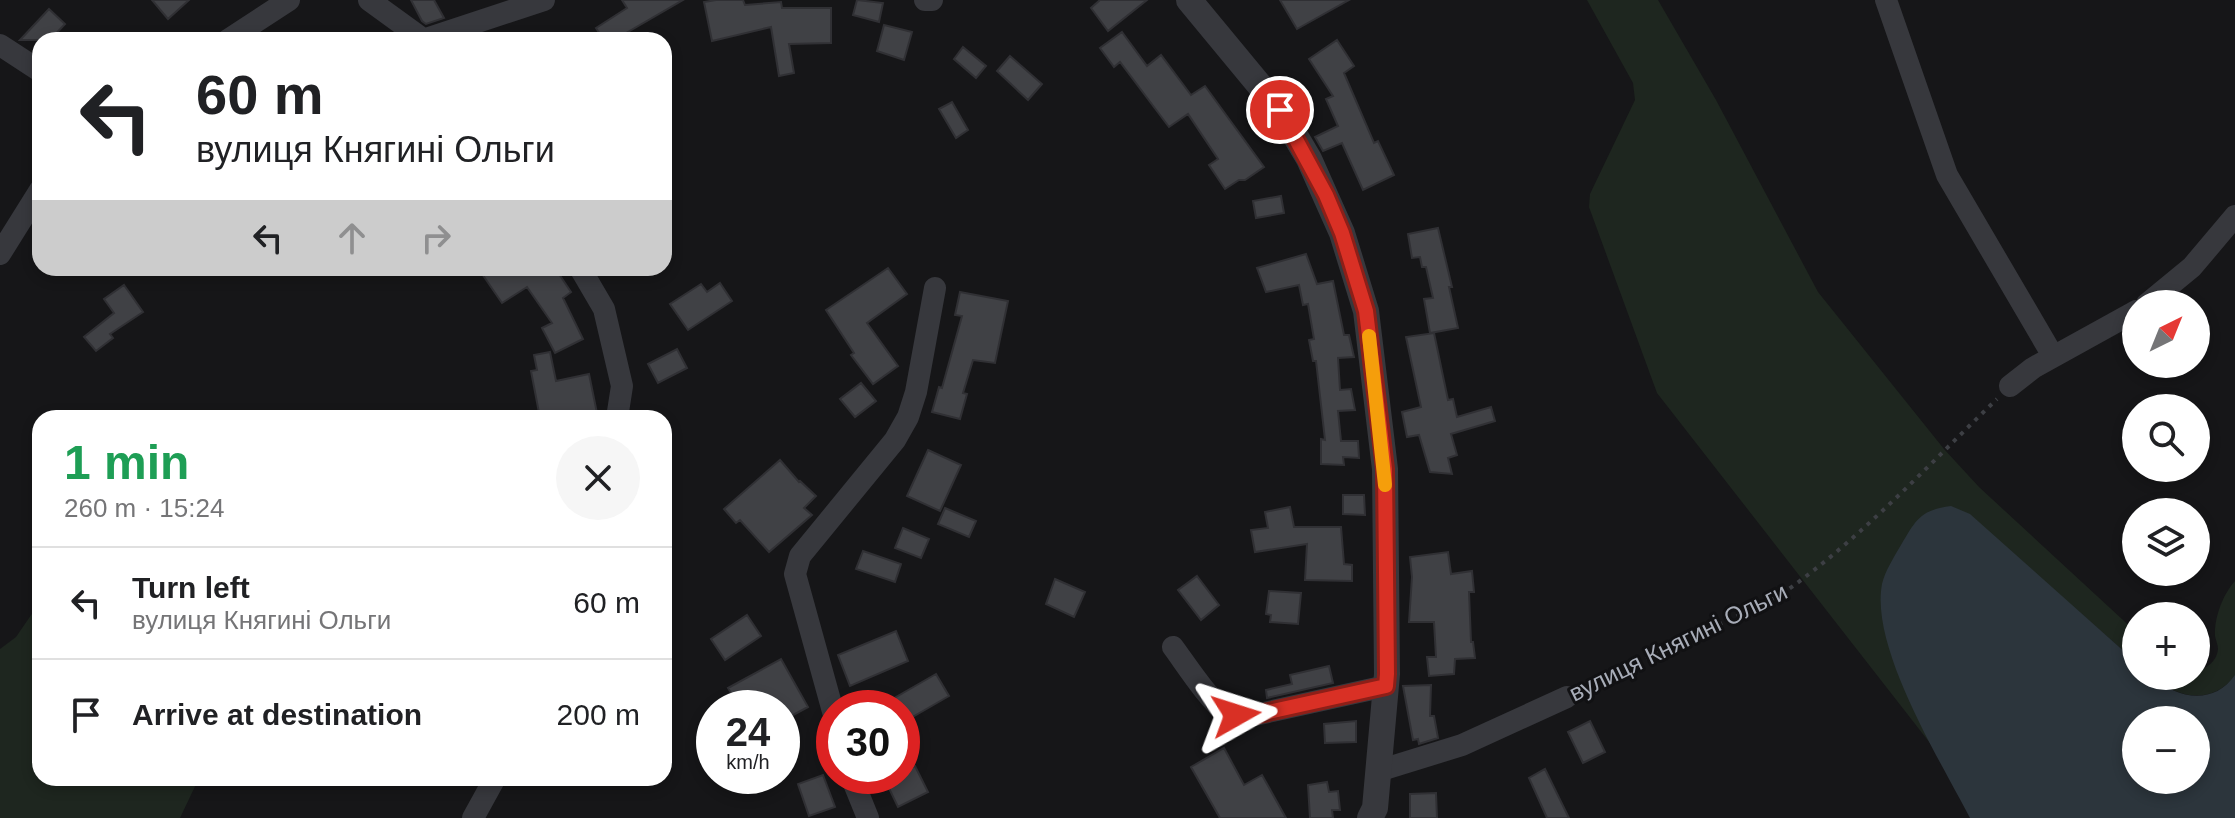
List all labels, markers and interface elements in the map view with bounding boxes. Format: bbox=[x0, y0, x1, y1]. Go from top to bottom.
text: 60 m bbox=[196, 63, 324, 126]
icon: left bbox=[64, 64, 168, 168]
pin bbox=[1246, 76, 1314, 144]
icon: arrive bbox=[1258, 88, 1302, 132]
text: вулиця Княгині Ольги bbox=[196, 129, 555, 170]
icon: left bbox=[246, 216, 290, 260]
icon: ahead bbox=[330, 216, 374, 260]
icon: right bbox=[414, 216, 458, 260]
north arrow bbox=[2122, 290, 2210, 378]
map controls bbox=[2122, 290, 2210, 794]
button: search bbox=[2122, 394, 2210, 482]
text: 1 min bbox=[64, 436, 189, 489]
button: close bbox=[556, 436, 640, 520]
text: 260 m · 15:24 bbox=[64, 493, 224, 523]
button: layers bbox=[2122, 498, 2210, 586]
text: Turn left bbox=[132, 571, 250, 604]
street label: вулиця Княгині Ольги bbox=[1565, 577, 1791, 707]
icon: left bbox=[64, 581, 108, 625]
text: 60 m bbox=[573, 586, 640, 619]
button: + bbox=[2122, 602, 2210, 690]
text: вулиця Княгині Ольги bbox=[132, 605, 391, 635]
position arrow bbox=[1194, 673, 1278, 757]
speed limit sign: 30 bbox=[816, 690, 920, 794]
icon: arrive bbox=[64, 693, 108, 737]
text: Arrive at destination bbox=[132, 698, 422, 731]
text: 200 m bbox=[557, 698, 640, 731]
button: − bbox=[2122, 706, 2210, 794]
text: 24 bbox=[726, 710, 770, 754]
text: km/h bbox=[726, 751, 770, 773]

